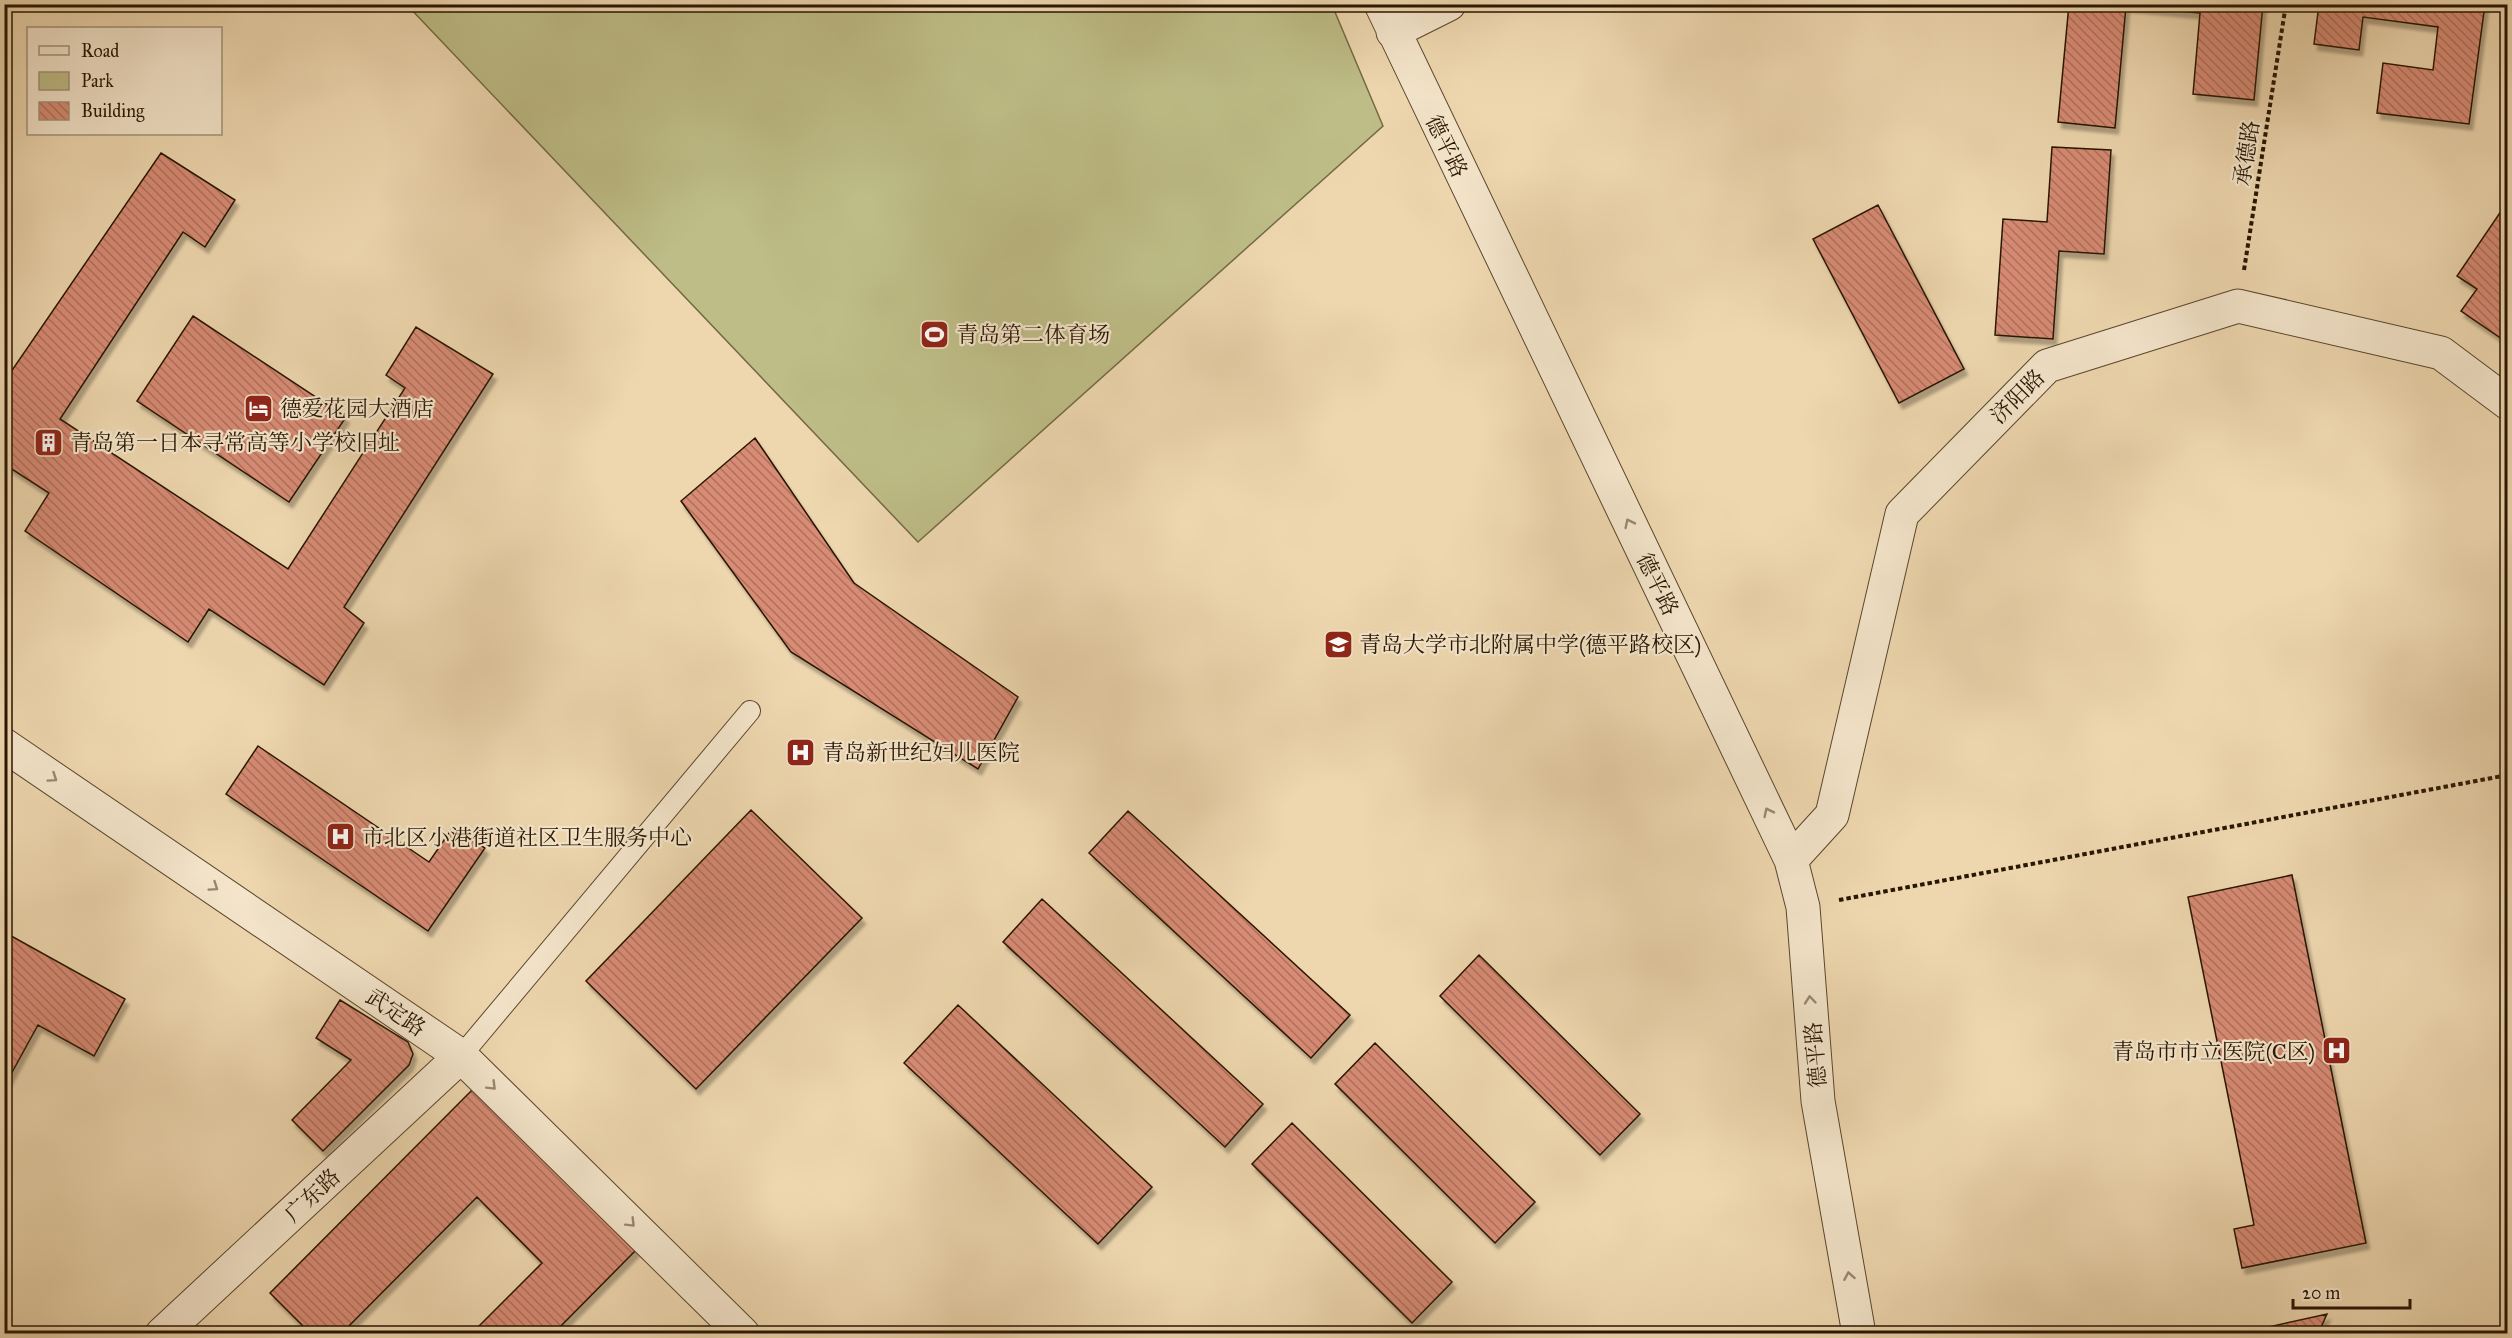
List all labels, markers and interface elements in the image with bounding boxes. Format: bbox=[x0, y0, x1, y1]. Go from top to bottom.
legend bbox=[27, 27, 222, 135]
text: Road bbox=[81, 40, 119, 62]
text: Park bbox=[81, 70, 114, 92]
text: Building bbox=[81, 100, 145, 123]
street label: 德平路 bbox=[1420, 111, 1473, 182]
street label: 承德路 bbox=[2228, 118, 2265, 188]
sports icon: 青岛第二体育场 bbox=[919, 318, 951, 350]
place label: 青岛第二体育场 bbox=[956, 321, 1110, 348]
street label: 济阳路 bbox=[1984, 363, 2050, 429]
hotel icon: 德爱花园大酒店 bbox=[243, 392, 275, 424]
place label: 德爱花园大酒店 bbox=[280, 395, 434, 422]
building icon: 青岛第一日本寻常高等小学校旧址 bbox=[33, 426, 65, 458]
place label: 青岛第一日本寻常高等小学校旧址 bbox=[70, 429, 400, 456]
one-way arrow bbox=[1624, 518, 1636, 529]
street label: 德平路 bbox=[1631, 549, 1684, 620]
school or university icon: 青岛大学市北附属中学(德平路校区) bbox=[1322, 628, 1354, 660]
place label: 青岛大学市北附属中学(德平路校区) bbox=[1359, 631, 1701, 658]
hospital icon: 青岛新世纪妇儿医院 bbox=[785, 736, 817, 768]
place label: 青岛新世纪妇儿医院 bbox=[822, 739, 1020, 766]
one-way arrow bbox=[47, 770, 57, 782]
one-way arrow bbox=[1763, 807, 1775, 818]
hospital icon: 市北区小港街道社区卫生服务中心 bbox=[325, 821, 357, 853]
place label: 市北区小港街道社区卫生服务中心 bbox=[362, 824, 692, 851]
one-way arrow bbox=[207, 880, 218, 891]
street label: 武定路 bbox=[361, 983, 431, 1042]
one-way arrow bbox=[1804, 995, 1817, 1004]
street label: 德平路 bbox=[1799, 1021, 1832, 1089]
hospital icon: 青岛市市立医院(C区) bbox=[2320, 1035, 2352, 1067]
place label: 青岛市市立医院(C区) bbox=[2112, 1038, 2315, 1065]
one-way arrow bbox=[484, 1078, 495, 1089]
street label: 广东路 bbox=[279, 1163, 346, 1228]
one-way arrow bbox=[623, 1215, 634, 1226]
one-way arrow bbox=[1843, 1271, 1856, 1281]
scale bar bbox=[2293, 1272, 2410, 1310]
text: 20 m bbox=[2302, 1282, 2340, 1304]

